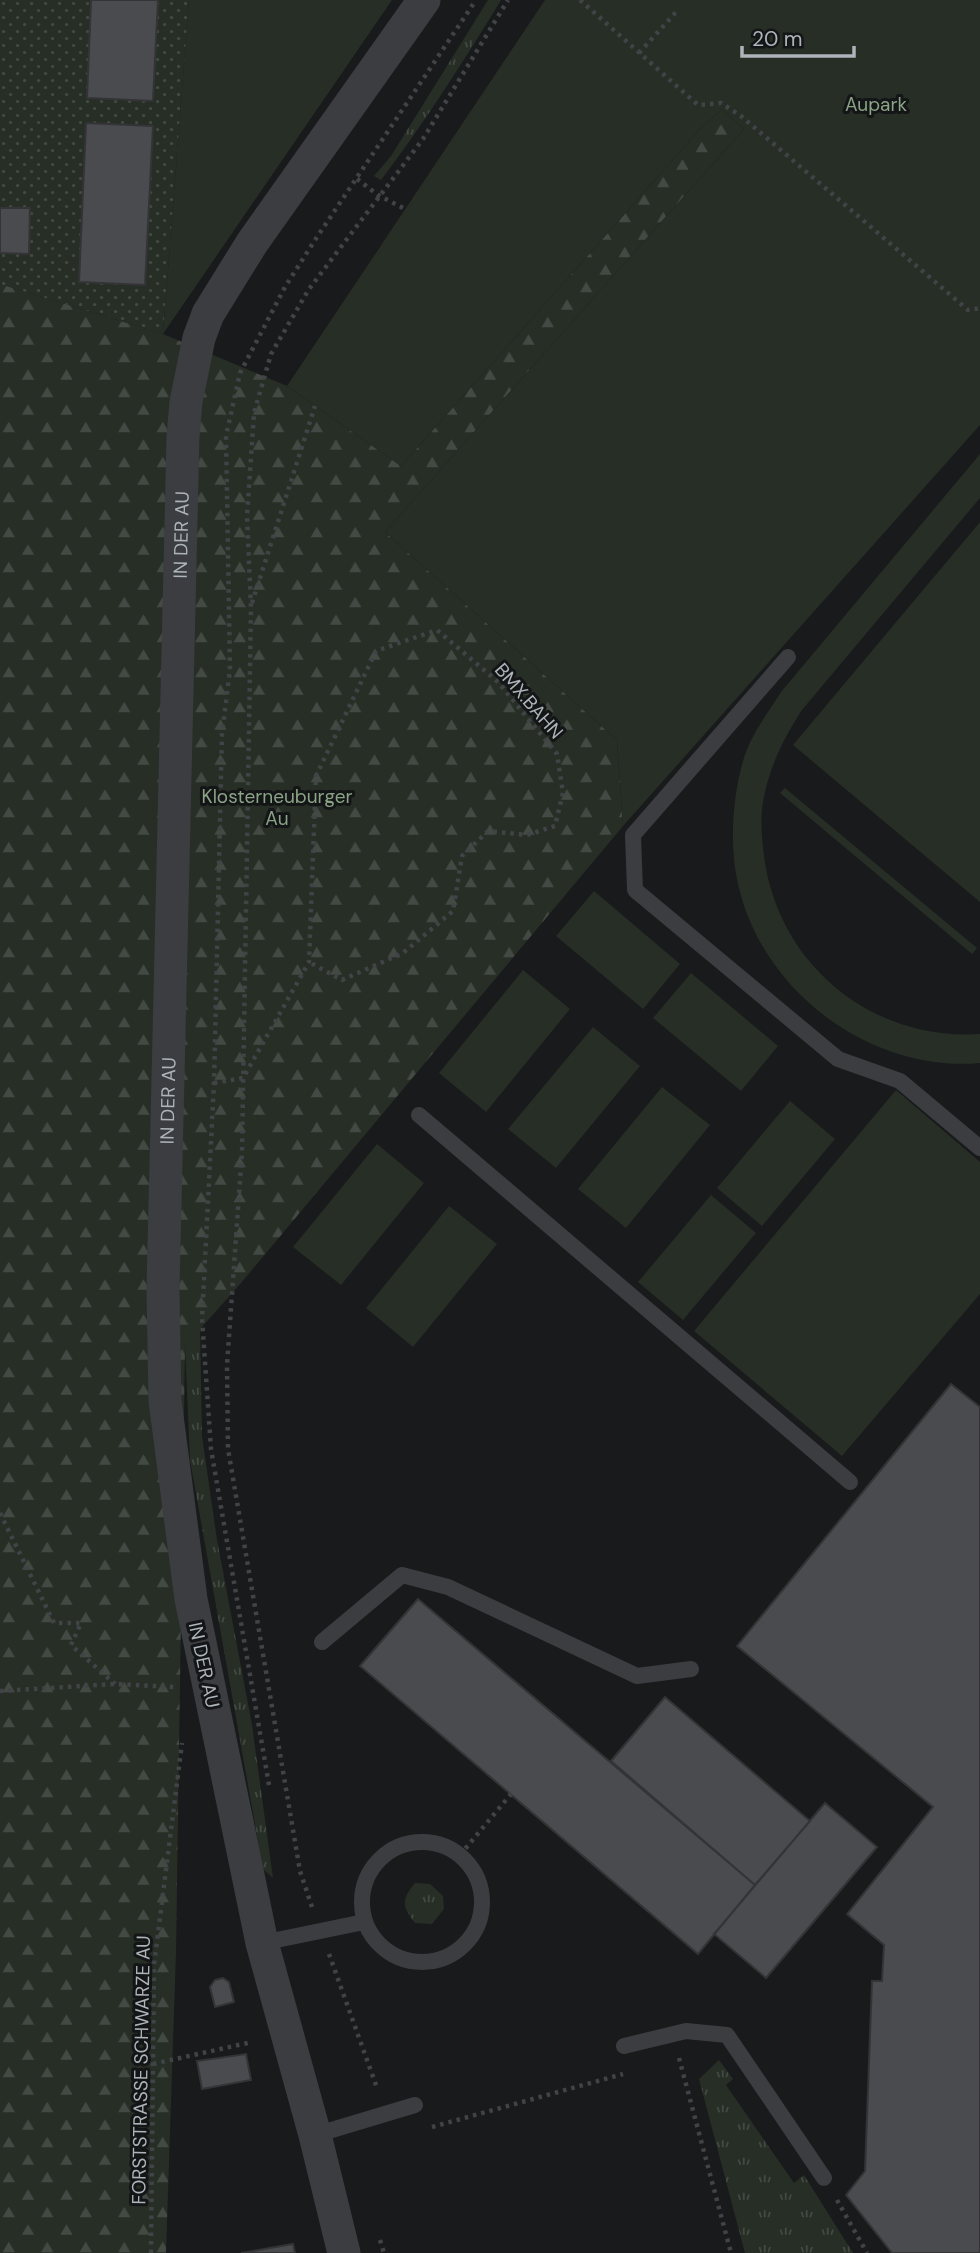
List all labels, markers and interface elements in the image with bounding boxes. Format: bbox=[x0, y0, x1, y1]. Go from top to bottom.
scale bar bbox=[742, 14, 854, 58]
text: 20 m bbox=[752, 25, 803, 53]
park label: Aupark bbox=[845, 92, 907, 117]
street label: IN DER AU bbox=[167, 491, 194, 579]
street label: BMX.BAHN bbox=[489, 658, 569, 744]
park label: Klosterneuburger Au bbox=[202, 784, 352, 831]
street label: IN DER AU bbox=[154, 1057, 181, 1145]
street label: IN DER AU bbox=[183, 1620, 225, 1710]
street label: FORSTSTRASSE SCHWARZE AU bbox=[126, 1935, 156, 2205]

